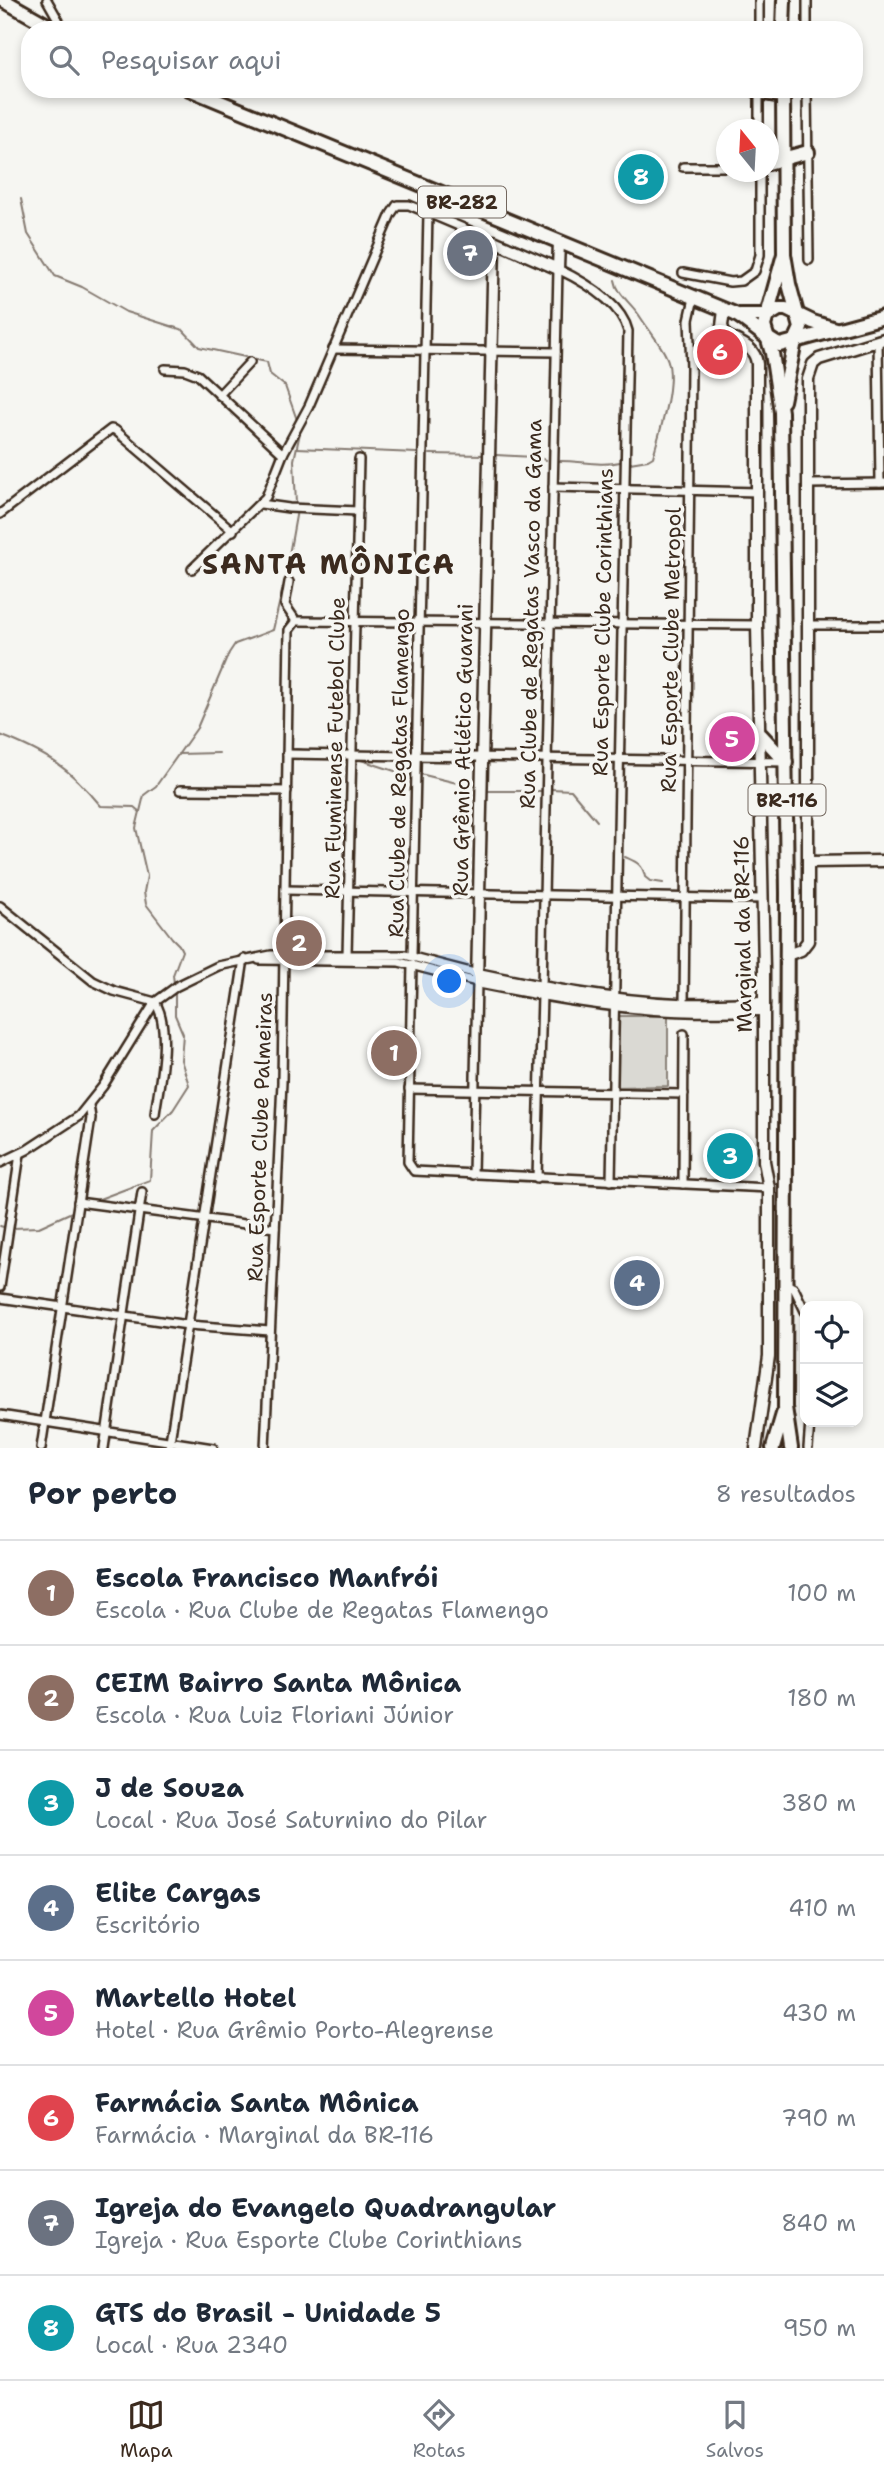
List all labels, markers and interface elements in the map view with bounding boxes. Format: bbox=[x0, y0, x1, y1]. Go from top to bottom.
search box bbox=[21, 21, 863, 98]
icon: search bbox=[45, 41, 83, 79]
text: Pesquisar aqui bbox=[101, 42, 282, 77]
north arrow bbox=[716, 119, 779, 182]
pin: 8 bbox=[618, 151, 664, 203]
road number: BR-282 bbox=[418, 186, 506, 218]
pin: 7 bbox=[447, 227, 493, 279]
pin: 6 bbox=[697, 326, 743, 378]
street label: Rua Clube de Regatas Vasco da Gama bbox=[514, 419, 548, 809]
street label: Rua Esporte Clube Corinthians bbox=[586, 468, 620, 776]
street label: Rua Esporte Clube Metropol bbox=[655, 506, 687, 793]
district label: SANTA MÔNICA bbox=[202, 545, 456, 583]
street label: Rua Fluminense Futebol Clube bbox=[318, 597, 352, 899]
street label: Rua Grêmio Atlético Guarani bbox=[446, 603, 480, 897]
street label: Rua Clube de Regatas Flamengo bbox=[382, 608, 416, 938]
pin: 5 bbox=[709, 713, 755, 765]
road number: BR-116 bbox=[748, 785, 826, 816]
street label: Marginal da BR-116 bbox=[727, 835, 759, 1033]
pin: 2 bbox=[276, 917, 322, 969]
your location bbox=[432, 964, 466, 998]
street label: Rua Esporte Clube Palmeiras bbox=[241, 992, 279, 1282]
pin: 1 bbox=[371, 1027, 417, 1079]
pin: 3 bbox=[707, 1130, 753, 1182]
pin: 4 bbox=[614, 1257, 660, 1309]
map controls bbox=[800, 1301, 863, 1427]
button: locate bbox=[800, 1301, 863, 1364]
button: layers bbox=[800, 1364, 863, 1427]
text: Por perto bbox=[28, 1473, 177, 1514]
text: 8 resultados bbox=[716, 1479, 856, 1509]
text: Escola Francisco Manfrói bbox=[95, 1560, 438, 1595]
text: 1 bbox=[46, 1578, 56, 1608]
text: 100 m bbox=[787, 1578, 856, 1608]
text: Escola · Rua Clube de Regatas Flamengo bbox=[95, 1595, 549, 1625]
text: CEIM Bairro Santa Mônica bbox=[95, 1665, 461, 1700]
text: 2 bbox=[43, 1683, 59, 1713]
text: 180 m bbox=[787, 1683, 856, 1713]
text: Escola · Rua Luiz Floriani Júnior bbox=[95, 1700, 454, 1730]
text: J de Souza bbox=[95, 1770, 244, 1805]
text: 3 bbox=[43, 1788, 59, 1818]
text: 380 m bbox=[781, 1788, 856, 1818]
text: Local · Rua José Saturnino do Pilar bbox=[95, 1805, 487, 1835]
text: Elite Cargas bbox=[95, 1875, 261, 1910]
text: 4 bbox=[43, 1893, 59, 1923]
text: 410 m bbox=[788, 1893, 856, 1923]
text: Escritório bbox=[95, 1910, 201, 1940]
text: Martello Hotel bbox=[95, 1980, 296, 2015]
text: 5 bbox=[44, 1998, 58, 2028]
text: 430 m bbox=[782, 1998, 856, 2028]
text: Hotel · Rua Grêmio Porto-Alegrense bbox=[95, 2015, 494, 2045]
text: Farmácia Santa Mônica bbox=[95, 2085, 419, 2120]
text: 6 bbox=[43, 2103, 59, 2133]
text: 790 m bbox=[781, 2103, 856, 2133]
text: Farmácia · Marginal da BR-116 bbox=[95, 2120, 434, 2150]
text: Igreja do Evangelo Quadrangular bbox=[95, 2190, 556, 2225]
text: 7 bbox=[43, 2208, 59, 2238]
text: 840 m bbox=[781, 2208, 856, 2238]
text: Igreja · Rua Esporte Clube Corinthians bbox=[95, 2225, 523, 2255]
text: GTS do Brasil - Unidade 5 bbox=[95, 2295, 441, 2330]
text: 8 bbox=[43, 2313, 59, 2343]
text: 950 m bbox=[783, 2313, 856, 2343]
text: Local · Rua 2340 bbox=[95, 2330, 288, 2360]
tab: Mapa bbox=[120, 2396, 173, 2463]
tab: Rotas bbox=[413, 2396, 466, 2463]
tab: Salvos bbox=[706, 2396, 764, 2463]

